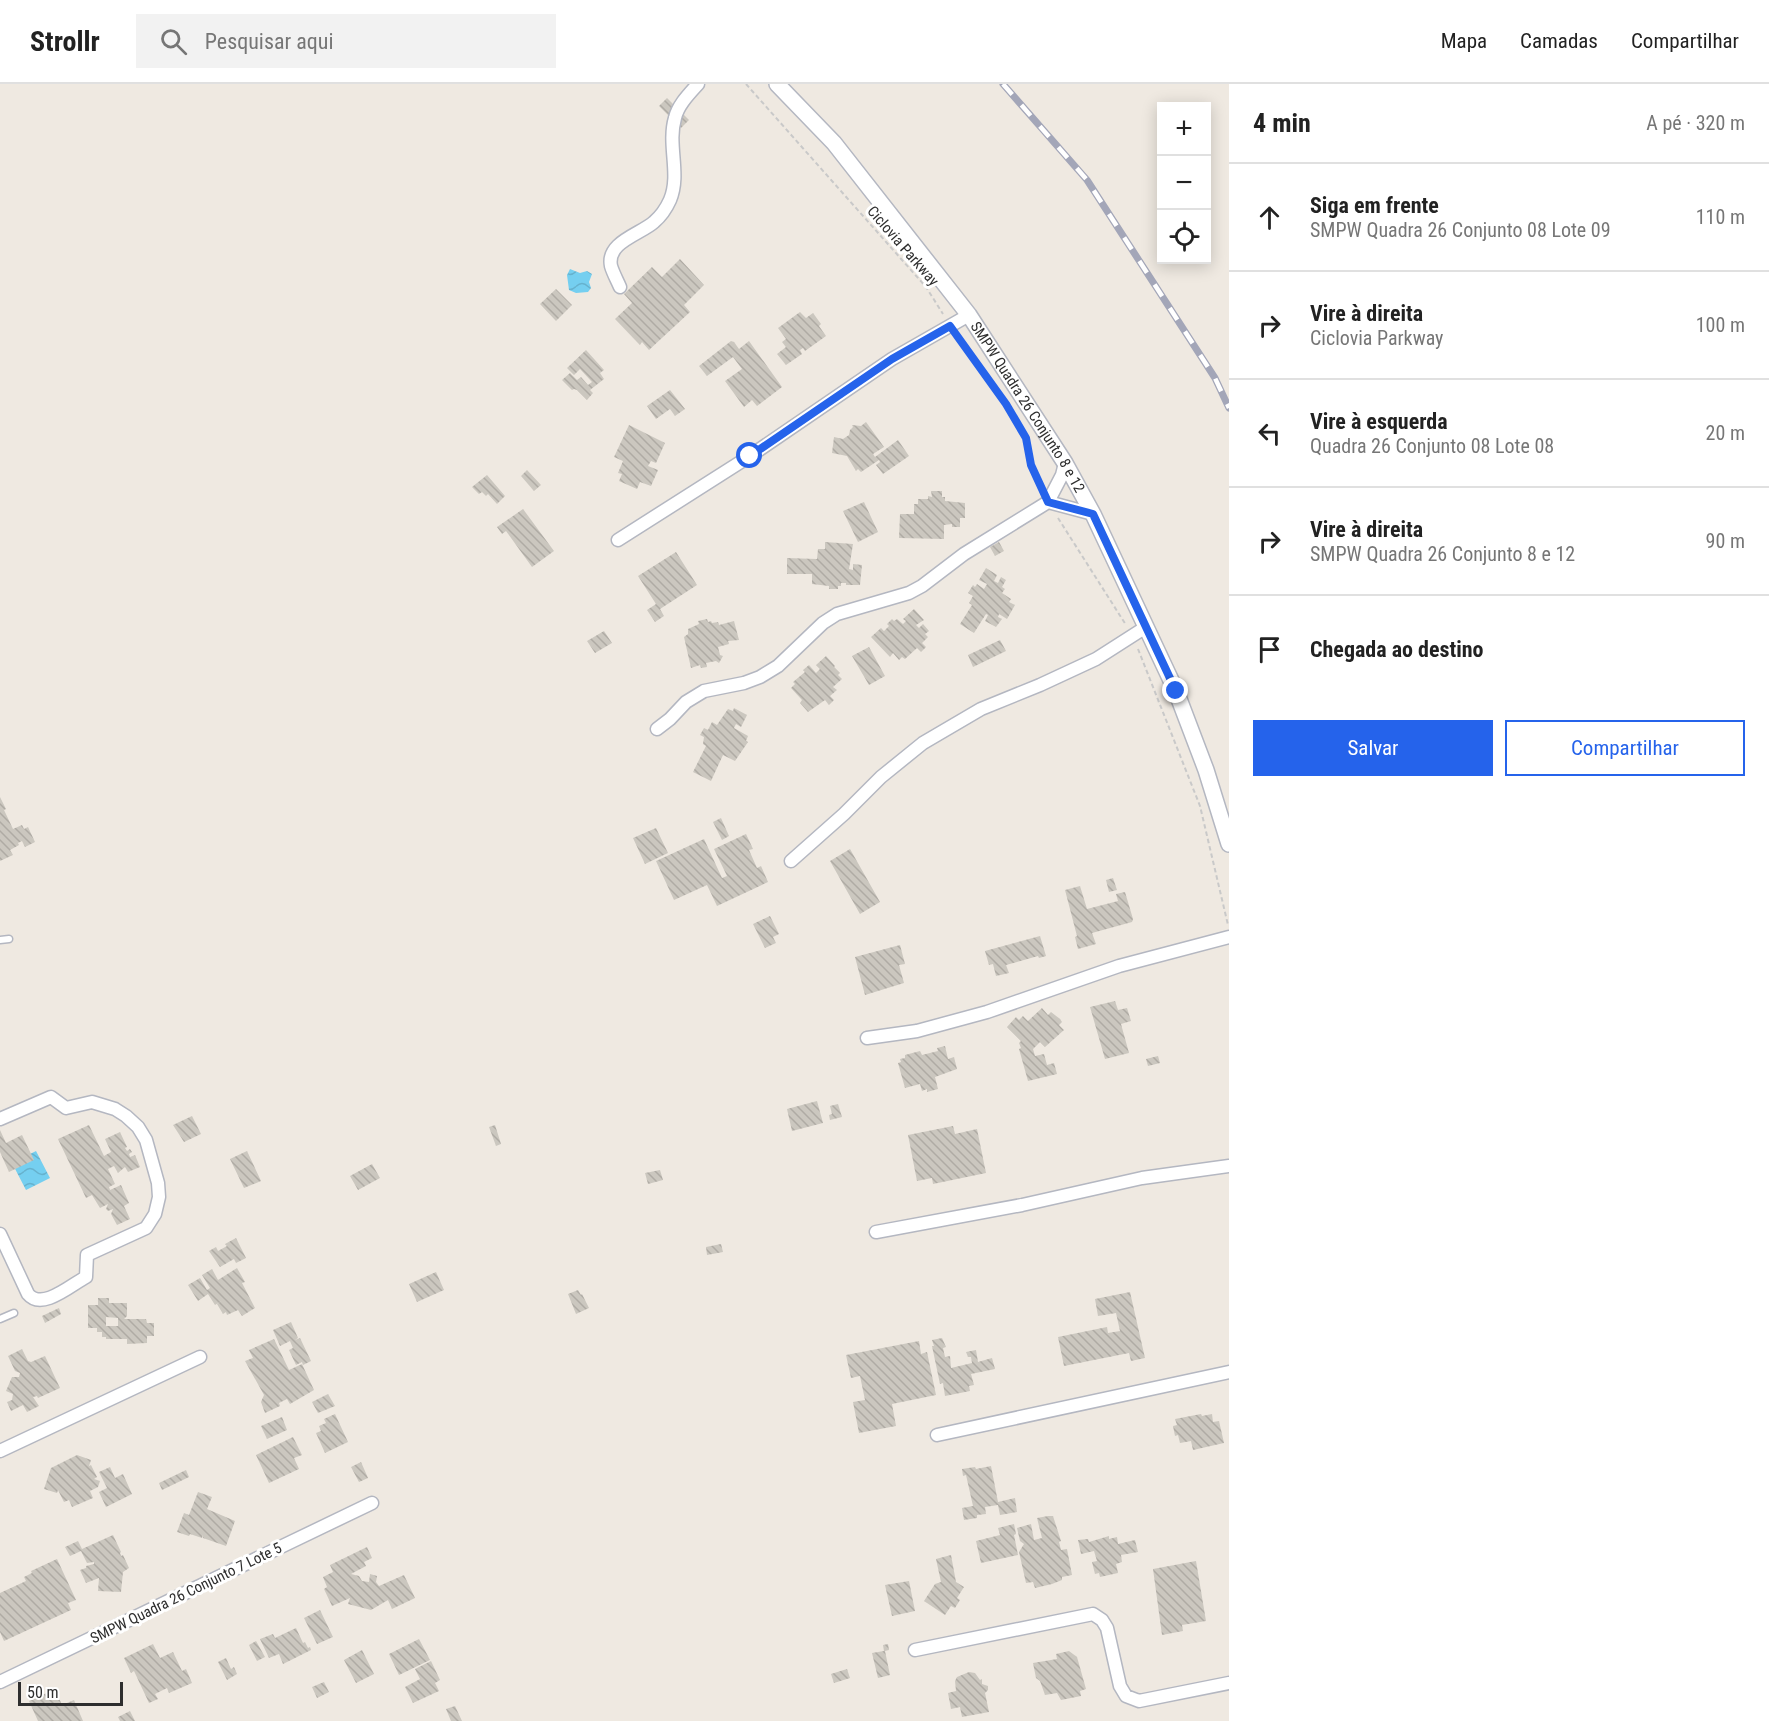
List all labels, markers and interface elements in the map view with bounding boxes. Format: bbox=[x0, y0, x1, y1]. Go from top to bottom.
search box bbox=[136, 14, 556, 68]
text: Strollr bbox=[30, 25, 100, 58]
icon: search bbox=[157, 25, 190, 58]
text: Pesquisar aqui bbox=[205, 29, 333, 54]
text: Mapa bbox=[1441, 29, 1487, 53]
text: Camadas bbox=[1520, 29, 1598, 53]
text: Compartilhar bbox=[1631, 29, 1739, 53]
map controls bbox=[1157, 102, 1211, 264]
button: + bbox=[1157, 102, 1211, 156]
text: 4 min bbox=[1253, 108, 1311, 138]
text: A pé · 320 m bbox=[1646, 111, 1745, 135]
button: − bbox=[1157, 156, 1211, 210]
text: Siga em frente bbox=[1310, 193, 1439, 218]
icon: ahead bbox=[1253, 201, 1286, 234]
street label: Ciclovia Parkway bbox=[863, 202, 943, 290]
text: 110 m bbox=[1696, 205, 1745, 229]
button: locate bbox=[1157, 210, 1211, 264]
text: SMPW Quadra 26 Conjunto 08 Lote 09 bbox=[1310, 218, 1611, 242]
text: Vire à direita bbox=[1310, 301, 1423, 326]
icon: right bbox=[1253, 309, 1286, 342]
text: 100 m bbox=[1696, 313, 1745, 337]
street label: SMPW Quadra 26 Conjunto 8 e 12 bbox=[967, 318, 1089, 496]
text: Ciclovia Parkway bbox=[1310, 326, 1443, 350]
text: Vire à esquerda bbox=[1310, 409, 1448, 434]
icon: left bbox=[1253, 417, 1286, 450]
text: 20 m bbox=[1706, 421, 1745, 445]
text: Quadra 26 Conjunto 08 Lote 08 bbox=[1310, 434, 1554, 458]
route start bbox=[736, 442, 762, 468]
text: Vire à direita bbox=[1310, 517, 1423, 542]
icon: right bbox=[1253, 525, 1286, 558]
text: 90 m bbox=[1706, 529, 1745, 553]
text: SMPW Quadra 26 Conjunto 8 e 12 bbox=[1310, 542, 1575, 566]
icon: arrive bbox=[1253, 633, 1286, 666]
text: Chegada ao destino bbox=[1310, 637, 1484, 662]
route end bbox=[1162, 677, 1188, 703]
button: Salvar bbox=[1253, 720, 1493, 776]
button: Compartilhar bbox=[1505, 720, 1745, 776]
street label: SMPW Quadra 26 Conjunto 7 Lote 5 bbox=[87, 1539, 285, 1647]
scale bar bbox=[18, 1679, 123, 1706]
text: 50 m bbox=[27, 1683, 59, 1702]

